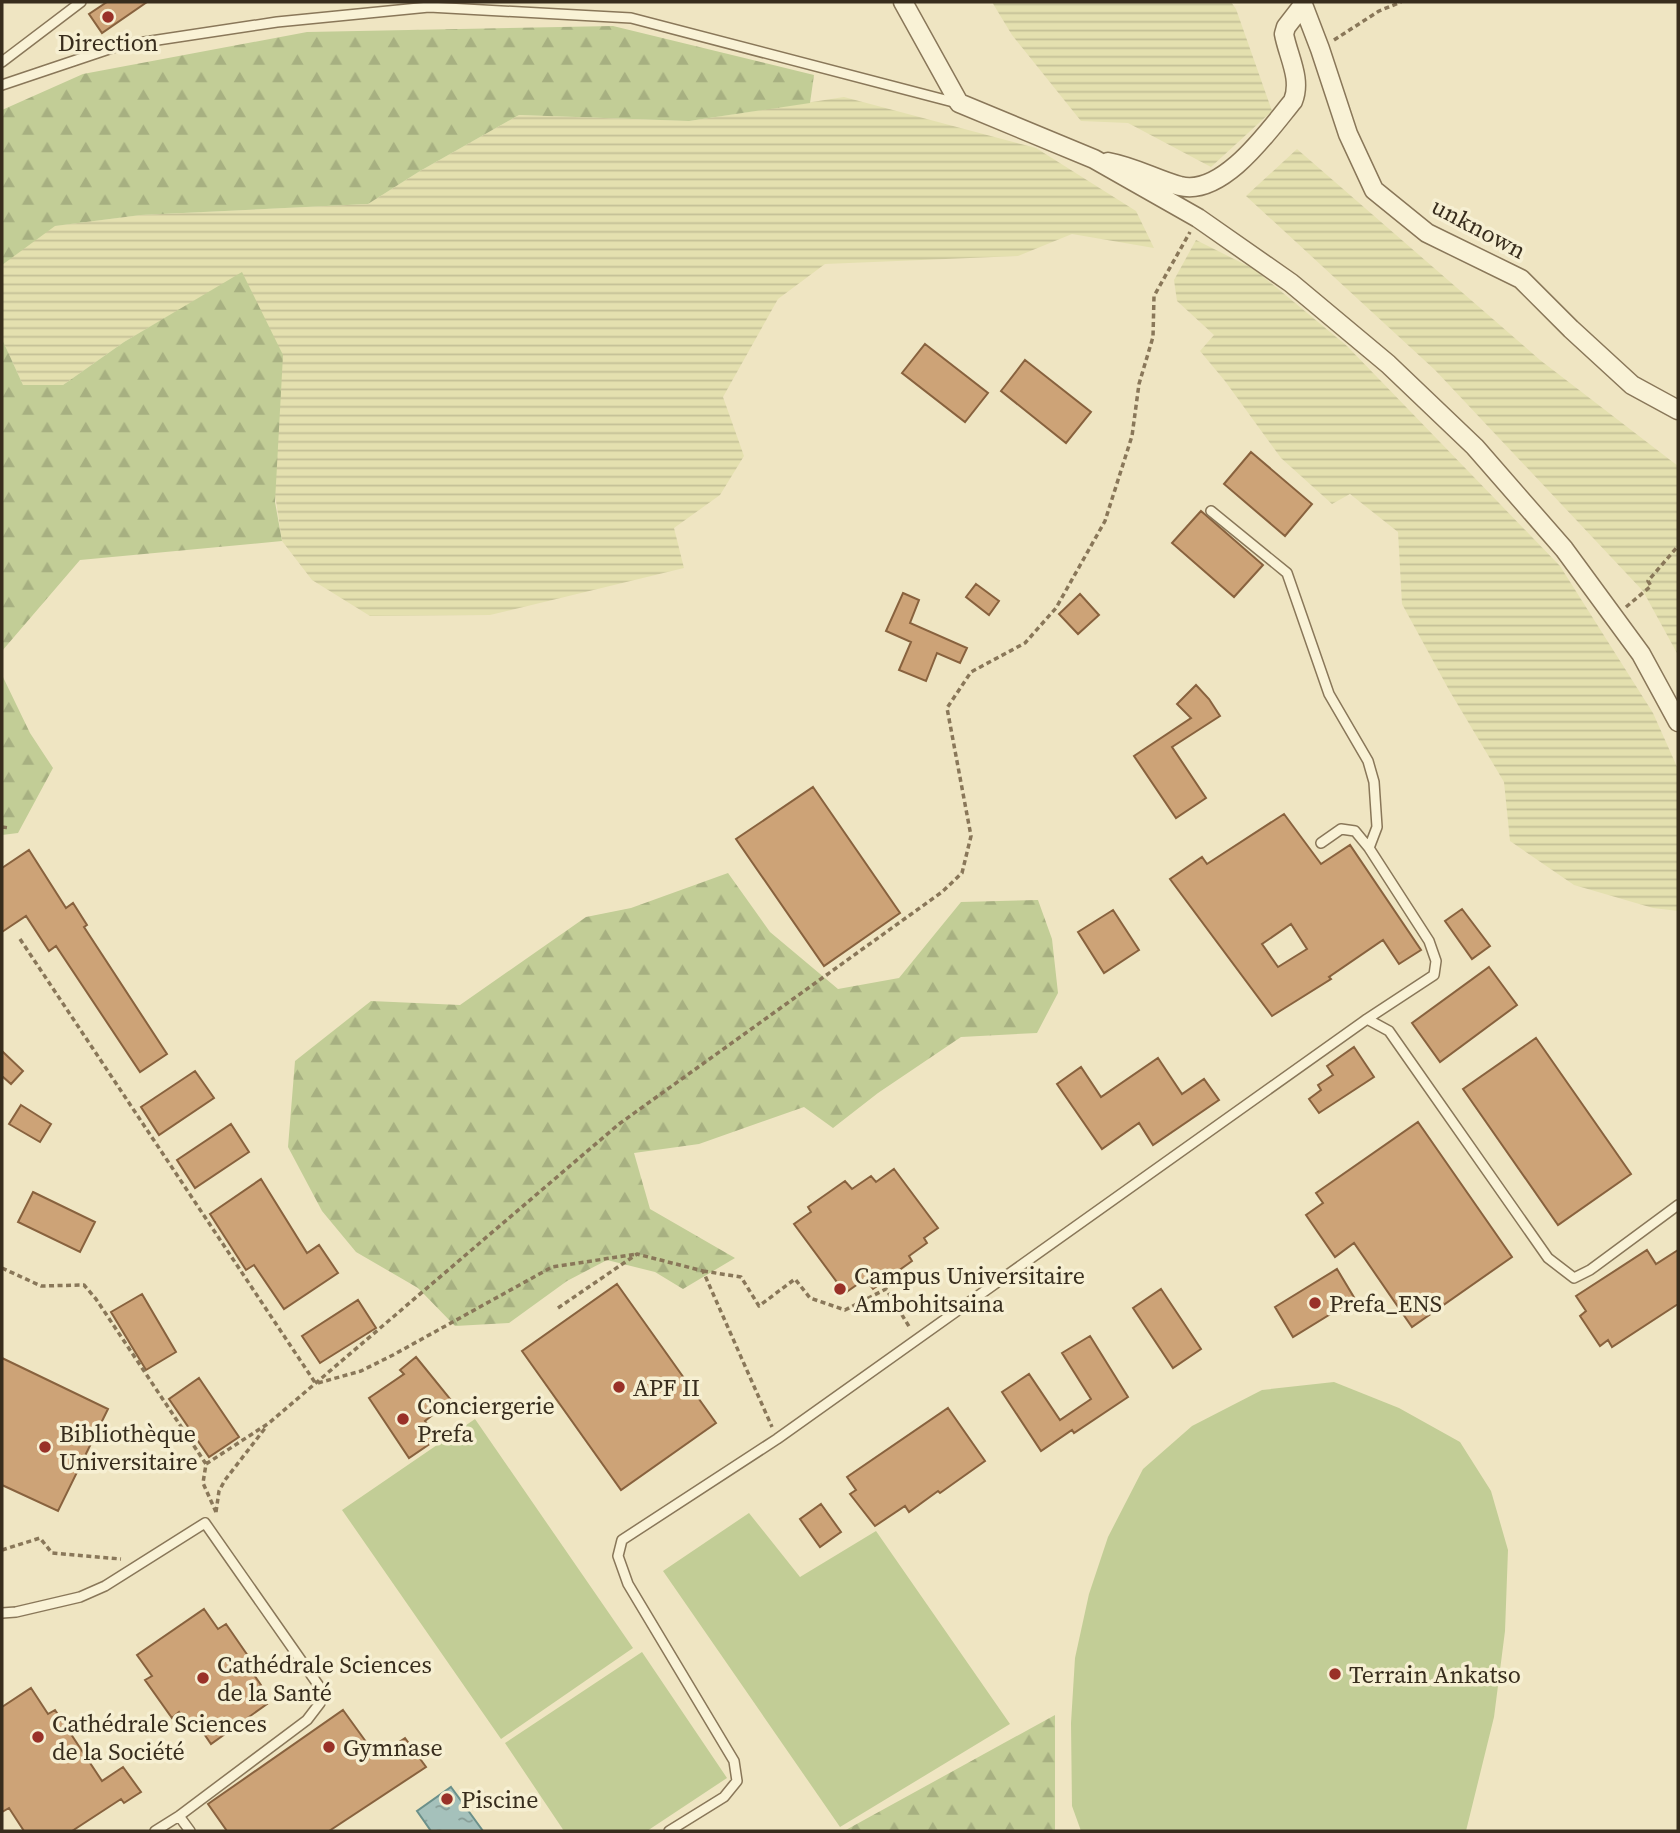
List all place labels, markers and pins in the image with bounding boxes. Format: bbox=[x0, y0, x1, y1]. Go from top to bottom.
marker: Direction bbox=[100, 9, 116, 25]
place label: Direction bbox=[58, 26, 158, 59]
place label: Campus Universitaire Ambohitsaina bbox=[854, 1259, 1085, 1320]
marker: Campus Universitaire Ambohitsaina bbox=[832, 1281, 848, 1297]
place label: Prefa_ENS bbox=[1329, 1287, 1442, 1320]
marker: Prefa_ENS bbox=[1307, 1295, 1323, 1311]
place label: APF II bbox=[633, 1371, 700, 1404]
marker: APF II bbox=[611, 1379, 627, 1395]
place label: Conciergerie Prefa bbox=[417, 1389, 555, 1450]
marker: Conciergerie Prefa bbox=[395, 1411, 411, 1427]
place label: Bibliothèque Universitaire bbox=[59, 1417, 198, 1478]
marker: Bibliothèque Universitaire bbox=[37, 1439, 53, 1455]
place label: Cathédrale Sciences de la Santé bbox=[217, 1648, 432, 1709]
place label: Terrain Ankatso bbox=[1349, 1658, 1521, 1691]
marker: Terrain Ankatso bbox=[1327, 1666, 1343, 1682]
marker: Cathédrale Sciences de la Santé bbox=[195, 1670, 211, 1686]
place label: Cathédrale Sciences de la Société bbox=[52, 1707, 267, 1768]
marker: Cathédrale Sciences de la Société bbox=[30, 1729, 46, 1745]
place label: Gymnase bbox=[343, 1731, 443, 1764]
marker: Gymnase bbox=[321, 1739, 337, 1755]
place label: Piscine bbox=[461, 1783, 539, 1816]
marker: Piscine bbox=[439, 1791, 455, 1807]

